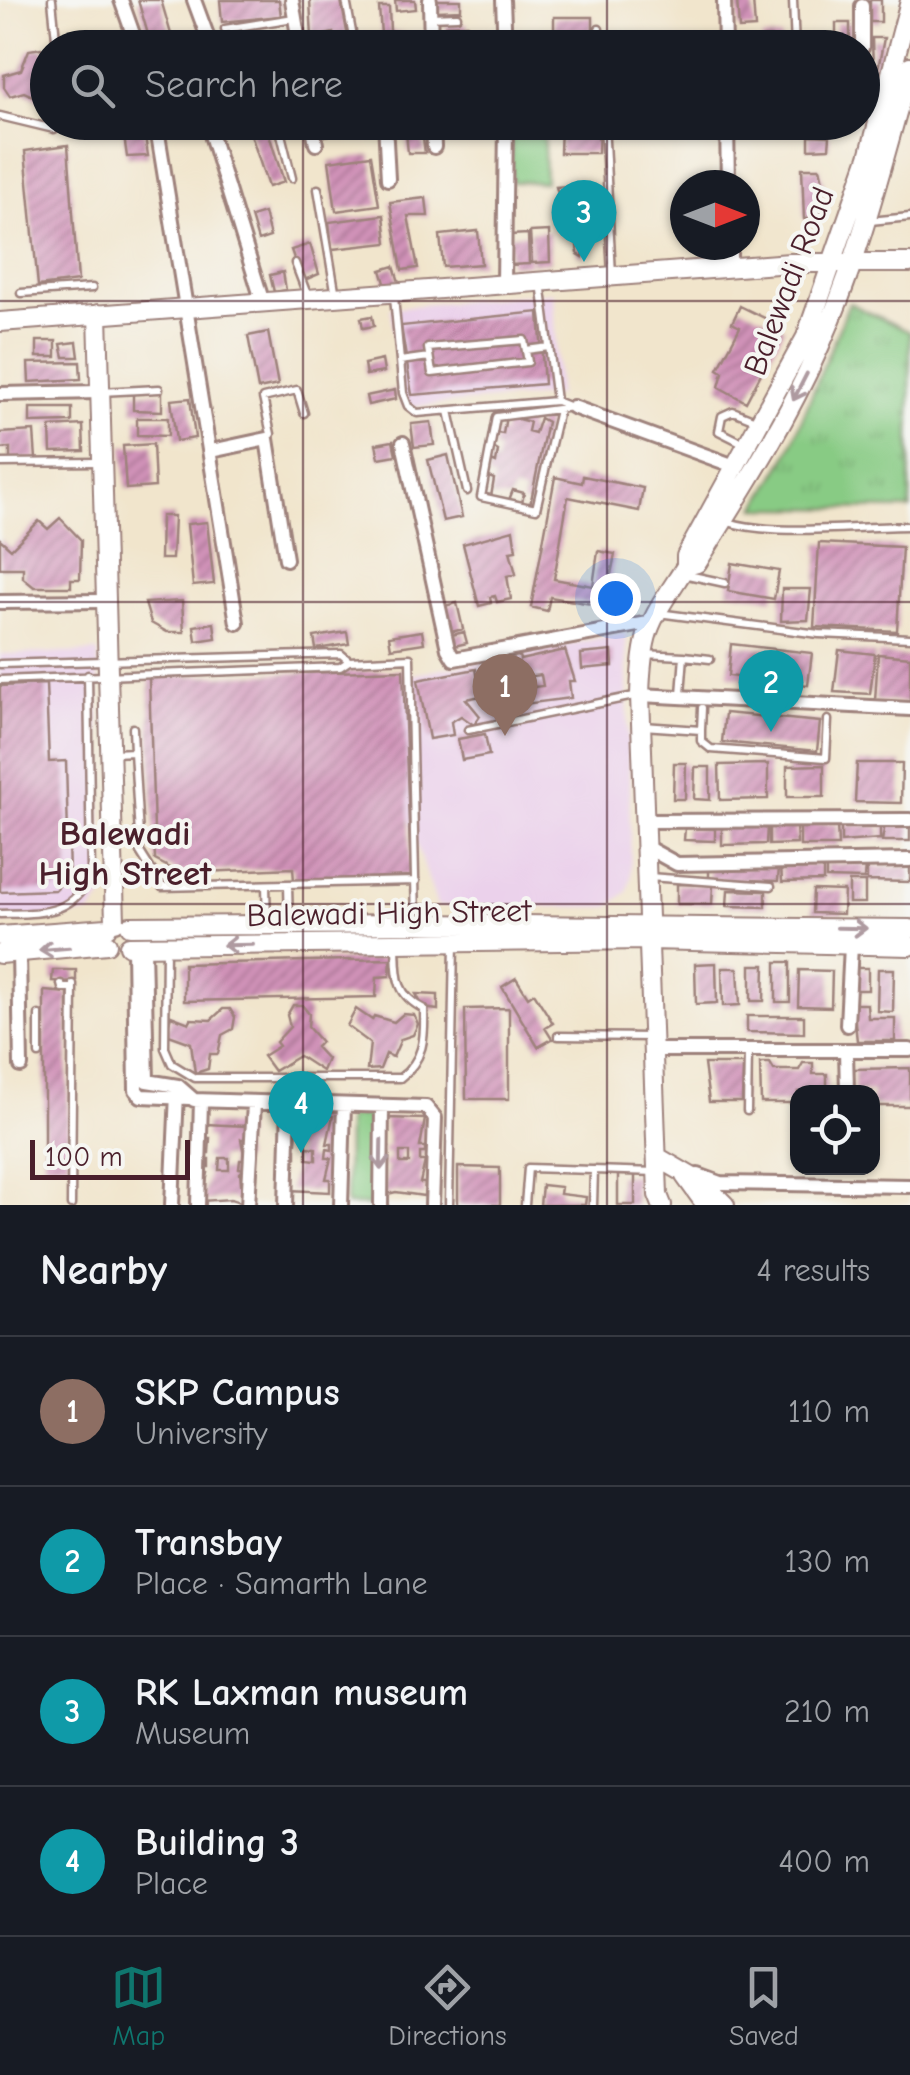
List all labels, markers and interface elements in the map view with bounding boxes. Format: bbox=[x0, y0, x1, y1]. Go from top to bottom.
search box bbox=[30, 30, 880, 140]
icon: search bbox=[65, 58, 120, 113]
text: Search here bbox=[145, 63, 343, 107]
north arrow bbox=[670, 170, 760, 260]
pin: 3 bbox=[552, 180, 616, 262]
street label: Balewadi Road bbox=[736, 182, 842, 380]
one-way arrow bbox=[790, 372, 809, 401]
your location bbox=[590, 573, 641, 624]
pin: 2 bbox=[738, 650, 804, 732]
pin: 1 bbox=[472, 654, 538, 736]
district label: Balewadi High Street bbox=[38, 813, 212, 894]
street label: Balewadi High Street bbox=[246, 892, 532, 934]
one-way arrow bbox=[835, 919, 867, 938]
one-way arrow bbox=[222, 936, 254, 954]
one-way arrow bbox=[38, 940, 70, 959]
pin: 4 bbox=[268, 1070, 334, 1153]
map controls bbox=[790, 1085, 880, 1175]
button: locate bbox=[790, 1085, 880, 1175]
scale bar bbox=[30, 1135, 190, 1180]
one-way arrow bbox=[372, 1139, 391, 1171]
text: 100 m bbox=[45, 1141, 123, 1173]
text: Nearby bbox=[40, 1246, 167, 1295]
text: 4 results bbox=[757, 1252, 870, 1289]
text: SKP Campus bbox=[135, 1371, 340, 1415]
text: 1 bbox=[66, 1393, 79, 1430]
text: 110 m bbox=[788, 1393, 870, 1430]
text: University bbox=[135, 1415, 268, 1452]
text: Transbay bbox=[135, 1521, 282, 1565]
text: 2 bbox=[65, 1543, 80, 1580]
text: 130 m bbox=[784, 1543, 870, 1580]
text: Place · Samarth Lane bbox=[135, 1565, 427, 1602]
text: RK Laxman museum bbox=[135, 1671, 468, 1715]
text: 3 bbox=[65, 1693, 80, 1730]
text: 210 m bbox=[784, 1693, 870, 1730]
text: Museum bbox=[135, 1715, 250, 1752]
text: Building 3 bbox=[135, 1821, 299, 1865]
text: 4 bbox=[65, 1843, 80, 1880]
text: 400 m bbox=[778, 1843, 870, 1880]
text: Place bbox=[135, 1865, 208, 1902]
tab: Map bbox=[111, 1960, 166, 2052]
tab: Directions bbox=[388, 1960, 507, 2052]
tab: Saved bbox=[729, 1960, 799, 2052]

